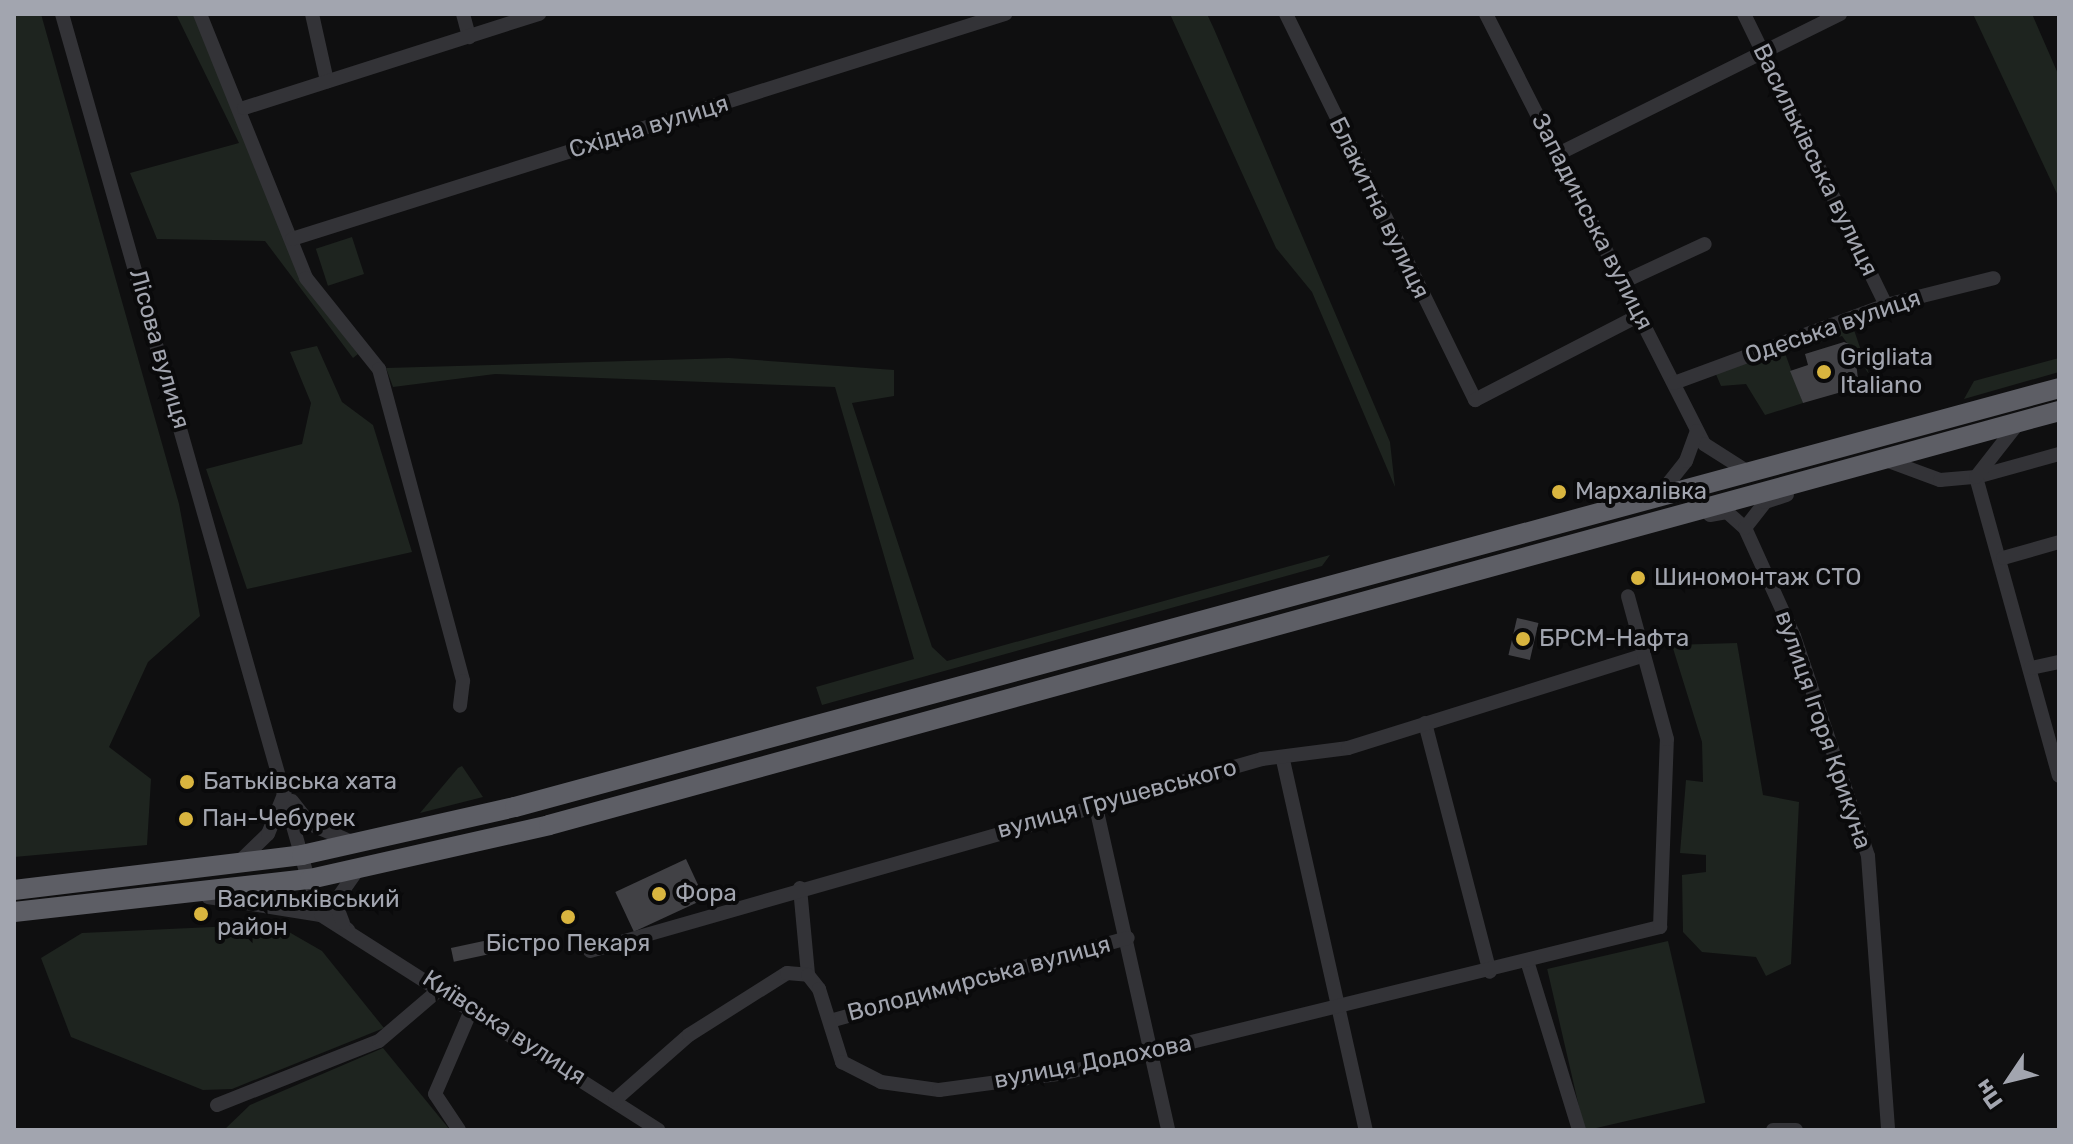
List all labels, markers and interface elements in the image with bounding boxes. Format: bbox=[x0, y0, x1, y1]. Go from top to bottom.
street label: Васильківська вулиця bbox=[1746, 39, 1884, 281]
street label: Східна вулиця bbox=[566, 89, 732, 165]
street label: Западинська вулиця bbox=[1525, 109, 1659, 335]
street label: Блакитна вулиця bbox=[1323, 113, 1435, 303]
street label: Лісова вулиця bbox=[122, 266, 196, 432]
street label: Одеська вулиця bbox=[1741, 283, 1925, 371]
place label: Grigliata Italiano bbox=[1840, 344, 1933, 400]
marker: Grigliata Italiano bbox=[1815, 363, 1833, 381]
place label: Мархалівка bbox=[1575, 478, 1707, 506]
marker: Мархалівка bbox=[1550, 483, 1568, 501]
place label: Шиномонтаж СТО bbox=[1654, 564, 1861, 592]
marker: Шиномонтаж СТО bbox=[1629, 569, 1647, 587]
street label: вулиця Ігоря Крикуна bbox=[1769, 607, 1877, 853]
place label: БРСМ-Нафта bbox=[1539, 625, 1689, 653]
marker: БРСМ-Нафта bbox=[1514, 630, 1532, 648]
street label: вулиця Грушевського bbox=[994, 753, 1240, 845]
place label: Батьківська хата bbox=[203, 768, 397, 796]
marker: Батьківська хата bbox=[178, 773, 196, 791]
place label: Пан-Чебурек bbox=[202, 805, 355, 833]
marker: Пан-Чебурек bbox=[177, 810, 195, 828]
place label: Фора bbox=[675, 880, 737, 908]
marker: Фора bbox=[650, 885, 668, 903]
place label: Васильківський район bbox=[217, 886, 400, 942]
marker: Васильківський район bbox=[192, 905, 210, 923]
marker: Бістро Пекаря bbox=[559, 908, 577, 926]
place label: Бістро Пекаря bbox=[486, 930, 650, 958]
street label: Володимирська вулиця bbox=[844, 930, 1114, 1028]
street label: Київська вулиця bbox=[417, 964, 591, 1092]
street label: вулиця Додохова bbox=[992, 1029, 1194, 1095]
north arrow bbox=[1969, 1040, 2049, 1120]
text: Пн bbox=[1969, 1074, 2009, 1114]

